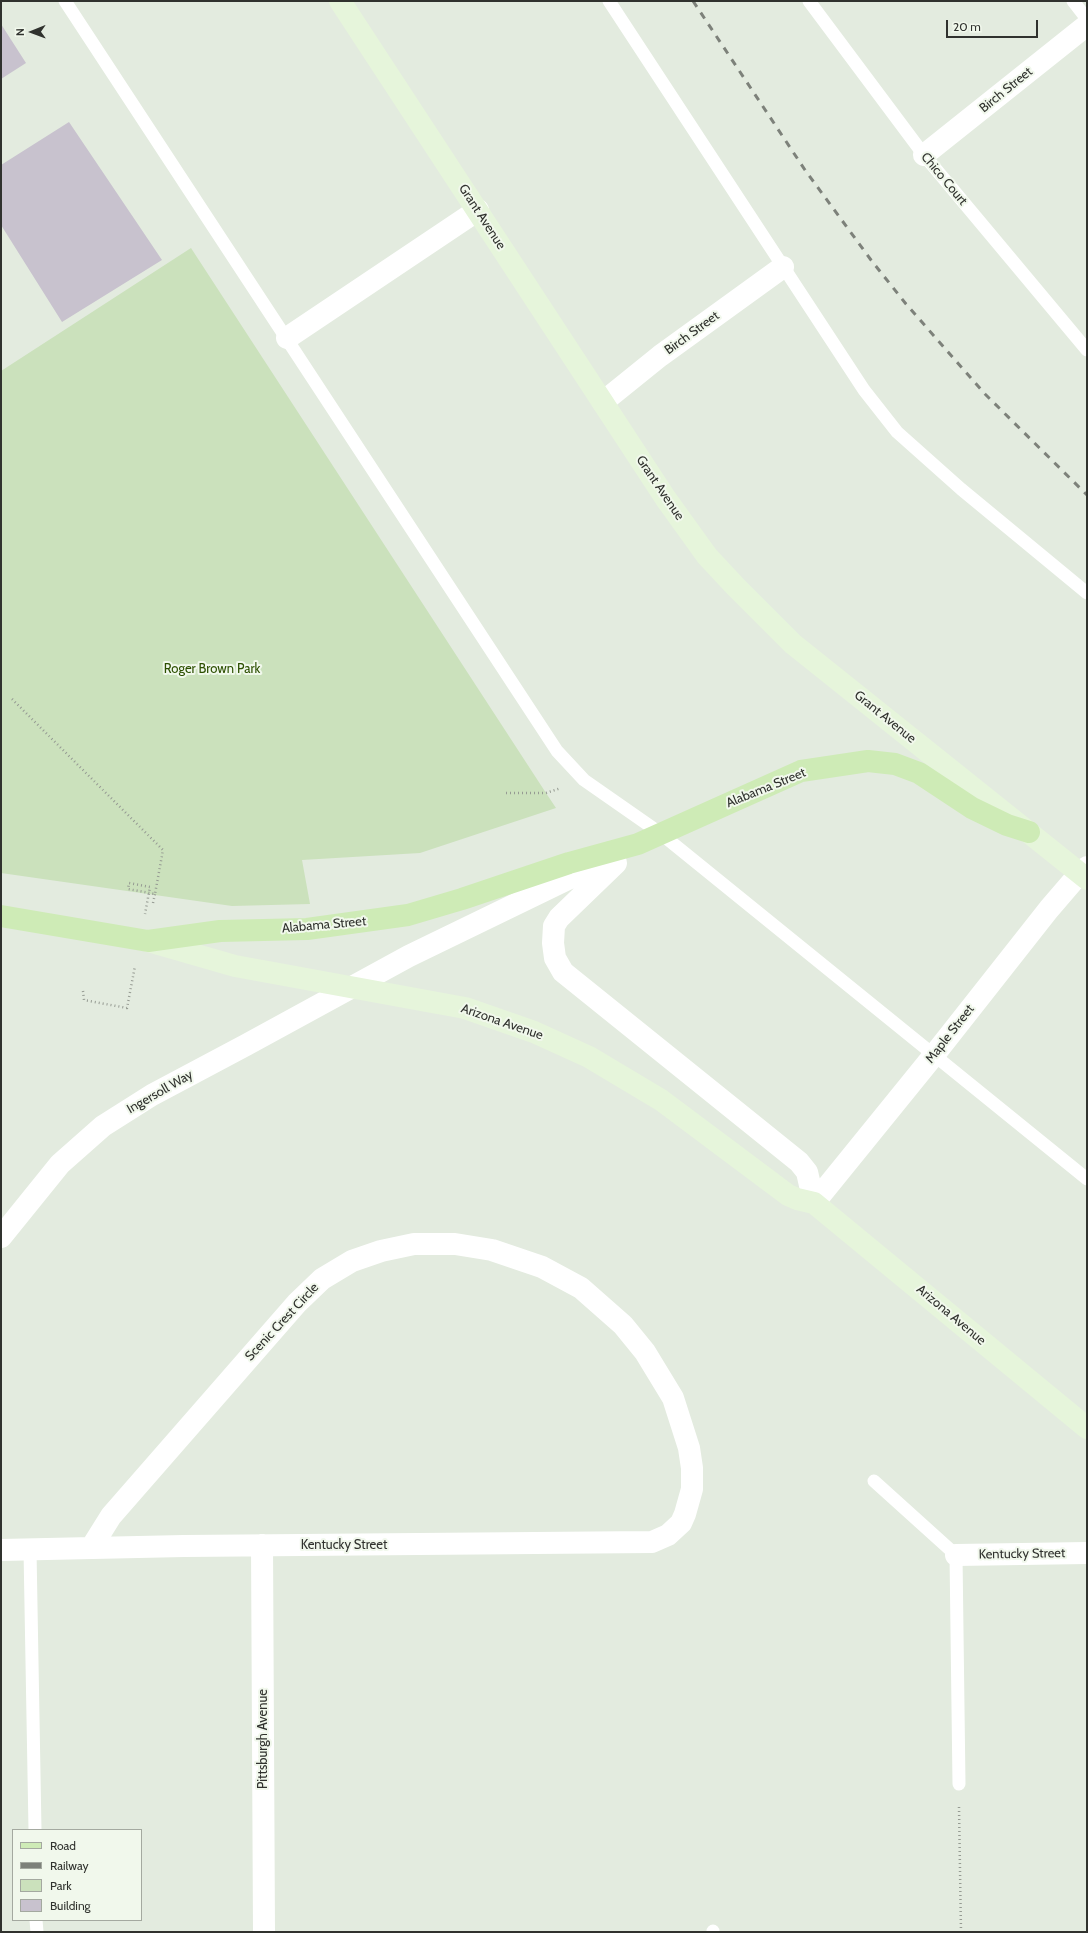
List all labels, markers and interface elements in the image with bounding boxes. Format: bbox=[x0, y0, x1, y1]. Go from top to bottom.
north arrow bbox=[12, 12, 52, 52]
scale bar bbox=[948, 12, 1040, 38]
text: 20 m bbox=[953, 19, 981, 34]
text: N bbox=[13, 28, 27, 36]
street label: Birch Street bbox=[976, 64, 1036, 116]
street label: Chico Court bbox=[917, 149, 971, 209]
street label: Grant Avenue bbox=[455, 181, 509, 253]
street label: Birch Street bbox=[662, 308, 722, 358]
street label: Grant Avenue bbox=[633, 453, 687, 523]
park label: Roger Brown Park bbox=[164, 661, 260, 677]
street label: Grant Avenue bbox=[851, 687, 919, 747]
street label: Alabama Street bbox=[724, 765, 808, 811]
street label: Alabama Street bbox=[281, 914, 367, 936]
street label: Arizona Avenue bbox=[459, 1001, 545, 1043]
street label: Maple Street bbox=[922, 1002, 978, 1066]
street label: Ingersoll Way bbox=[124, 1067, 196, 1117]
street label: Scenic Crest Circle bbox=[242, 1280, 322, 1364]
street label: Arizona Avenue bbox=[913, 1281, 989, 1349]
street label: Kentucky Street bbox=[301, 1537, 387, 1553]
street label: Kentucky Street bbox=[979, 1545, 1065, 1563]
street label: Pittsburgh Avenue bbox=[255, 1689, 271, 1789]
legend bbox=[12, 1829, 142, 1921]
text: Road bbox=[50, 1838, 76, 1853]
text: Railway bbox=[50, 1858, 88, 1873]
text: Park bbox=[50, 1878, 72, 1893]
text: Building bbox=[50, 1898, 91, 1913]

